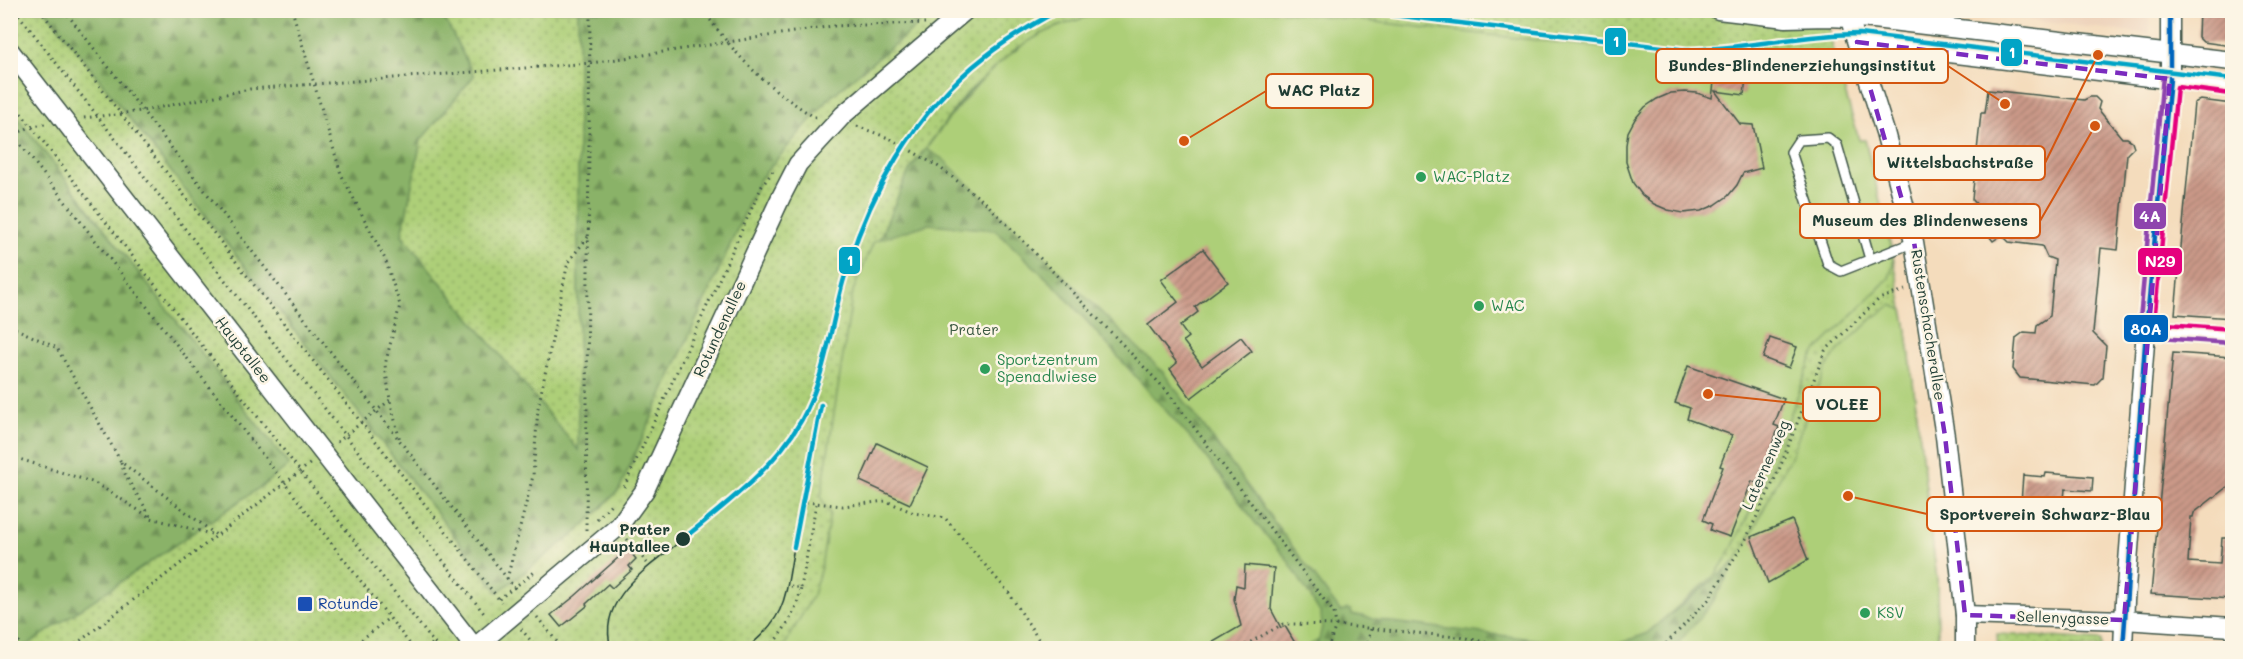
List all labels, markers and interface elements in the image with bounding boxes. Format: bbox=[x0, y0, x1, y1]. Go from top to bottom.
line badge: 1 bbox=[1604, 27, 1627, 56]
text: 1 bbox=[1612, 30, 1620, 51]
line badge: 1 bbox=[2000, 38, 2023, 67]
text: 1 bbox=[2008, 41, 2016, 62]
callout: Bundes-Blindenerziehungsinstitut bbox=[1656, 49, 1948, 83]
text: Bundes-Blindenerziehungsinstitut bbox=[1668, 54, 1936, 75]
callout: WAC Platz bbox=[1266, 74, 1373, 108]
text: WAC Platz bbox=[1278, 79, 1360, 100]
callout: Wittelsbachstraße bbox=[1874, 146, 2045, 180]
text: Wittelsbachstraße bbox=[1887, 151, 2033, 172]
place label: WAC-Platz bbox=[1433, 166, 1510, 186]
marker: WAC-Platz bbox=[1414, 170, 1428, 184]
line badge: 4A bbox=[2133, 202, 2167, 230]
callout: Museum des Blindenwesens bbox=[1800, 204, 2040, 238]
text: 4A bbox=[2139, 205, 2161, 226]
text: Museum des Blindenwesens bbox=[1812, 209, 2028, 230]
line badge: 1 bbox=[838, 246, 861, 275]
line badge: N29 bbox=[2137, 247, 2183, 276]
street label: Rustenschacherallee bbox=[1907, 248, 1951, 402]
text: 1 bbox=[846, 249, 854, 270]
text: N29 bbox=[2145, 250, 2176, 271]
street label: Rotundenallee bbox=[688, 277, 750, 380]
place label: WAC bbox=[1491, 295, 1525, 315]
marker: WAC bbox=[1472, 299, 1486, 313]
street label: Hauptallee bbox=[211, 312, 276, 387]
line badge: 80A bbox=[2123, 314, 2169, 343]
text: 80A bbox=[2130, 318, 2162, 339]
park label: Prater bbox=[949, 319, 999, 339]
place label: Sportzentrum Spenadlwiese bbox=[997, 349, 1098, 386]
marker: Sportzentrum Spenadlwiese bbox=[978, 362, 992, 376]
callout: VOLEE bbox=[1803, 387, 1880, 421]
text: VOLEE bbox=[1815, 393, 1869, 414]
street label: Laternenweg bbox=[1736, 416, 1794, 513]
callout: Sportverein Schwarz-Blau bbox=[1927, 497, 2162, 531]
text: Sportverein Schwarz-Blau bbox=[1940, 503, 2150, 524]
place label: Prater Hauptallee bbox=[589, 519, 670, 556]
marker: Prater Hauptallee bbox=[674, 530, 692, 548]
place label: Rotunde bbox=[318, 593, 378, 613]
marker: Rotunde bbox=[296, 595, 314, 613]
place label: KSV bbox=[1877, 602, 1904, 622]
street label: Sellenygasse bbox=[2016, 605, 2110, 629]
marker: KSV bbox=[1858, 606, 1872, 620]

